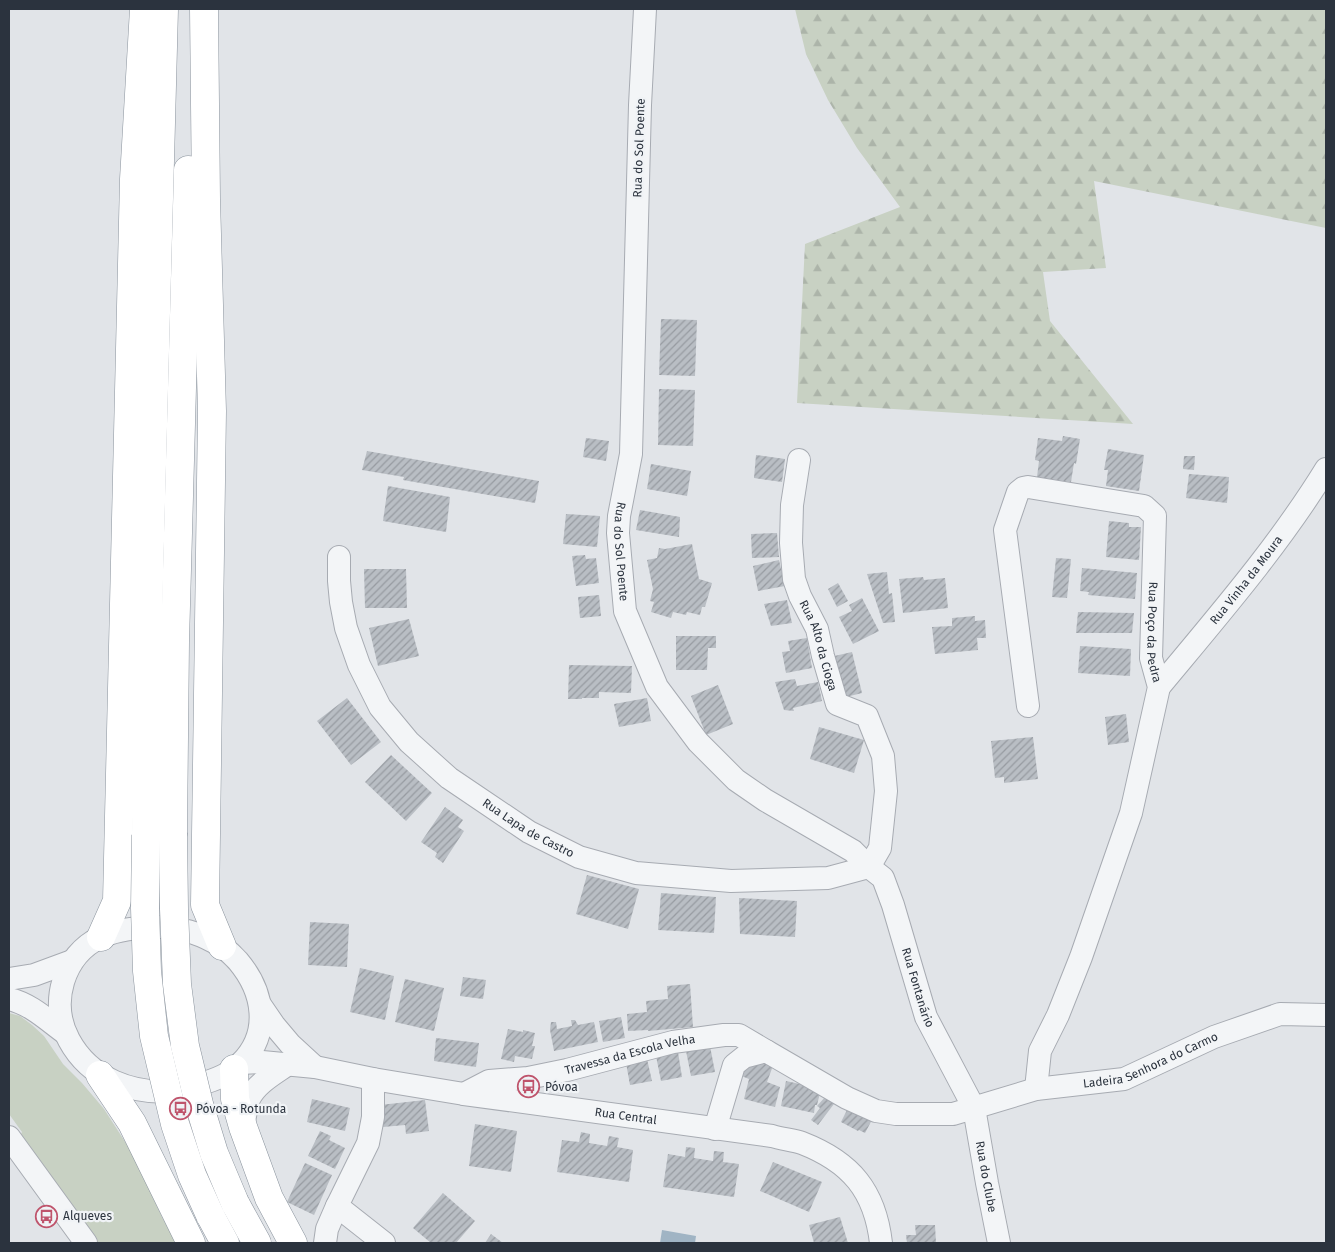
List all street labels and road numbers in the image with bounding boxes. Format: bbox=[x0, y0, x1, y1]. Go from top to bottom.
street label: Rua do Sol Poente bbox=[630, 98, 648, 198]
street label: Rua do Sol Poente bbox=[611, 501, 631, 602]
street label: Rua Vinha da Moura bbox=[1207, 533, 1285, 627]
street label: Rua Poço da Pedra bbox=[1144, 582, 1164, 684]
street label: Rua Alto da Cioga bbox=[796, 598, 840, 693]
street label: Rua Lapa de Castro bbox=[480, 796, 577, 860]
street label: Rua Fontanário bbox=[899, 946, 937, 1030]
street label: Ladeira Senhora do Carmo bbox=[1082, 1029, 1220, 1091]
street label: Travessa da Escola Velha bbox=[563, 1032, 696, 1077]
street label: Rua Central bbox=[594, 1105, 658, 1127]
street label: Rua do Clube bbox=[973, 1140, 1000, 1213]

